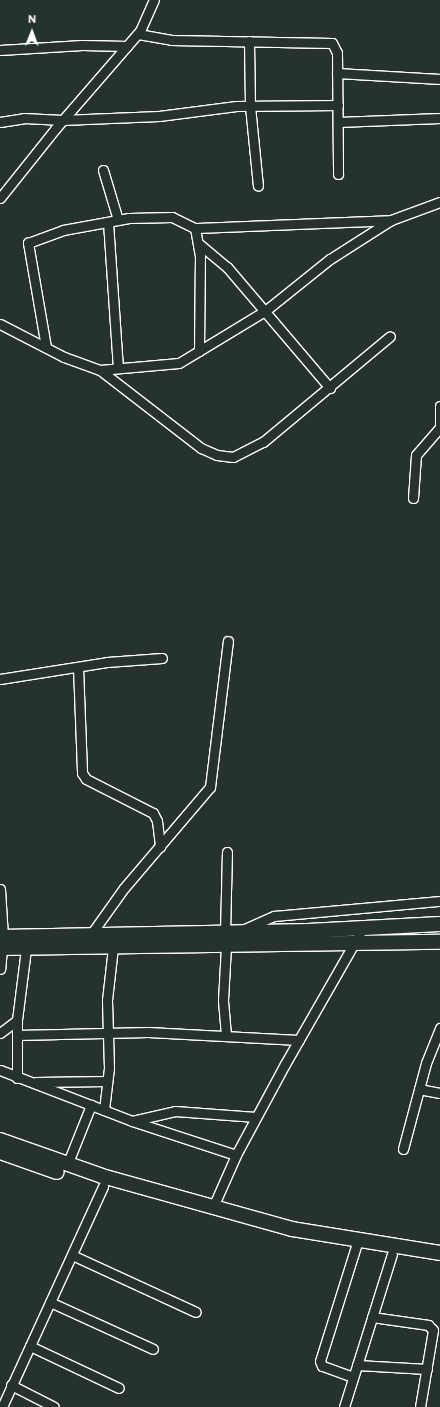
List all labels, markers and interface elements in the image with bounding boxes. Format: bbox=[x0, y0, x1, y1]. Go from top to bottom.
north arrow bbox=[12, 12, 52, 52]
text: N bbox=[28, 13, 36, 26]

